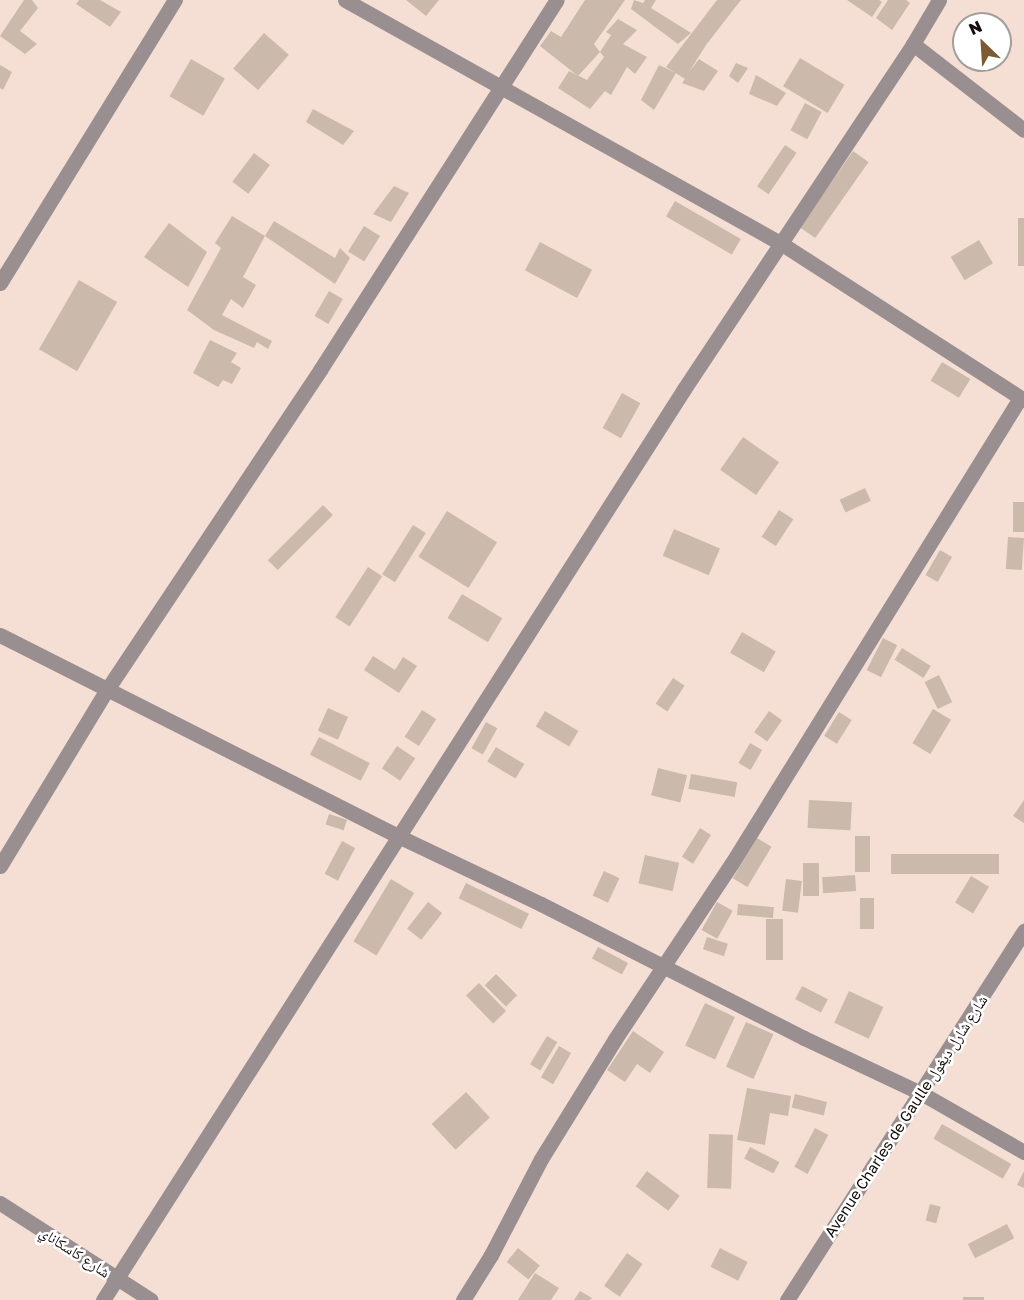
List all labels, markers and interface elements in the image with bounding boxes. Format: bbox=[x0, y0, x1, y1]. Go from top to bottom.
north arrow bbox=[952, 12, 1012, 72]
text: N bbox=[965, 16, 985, 39]
street label: Avenue Charles de Gaulle شارع شارل ديغول bbox=[821, 992, 991, 1240]
street label: شارع كاسكاناي bbox=[37, 1223, 113, 1281]

